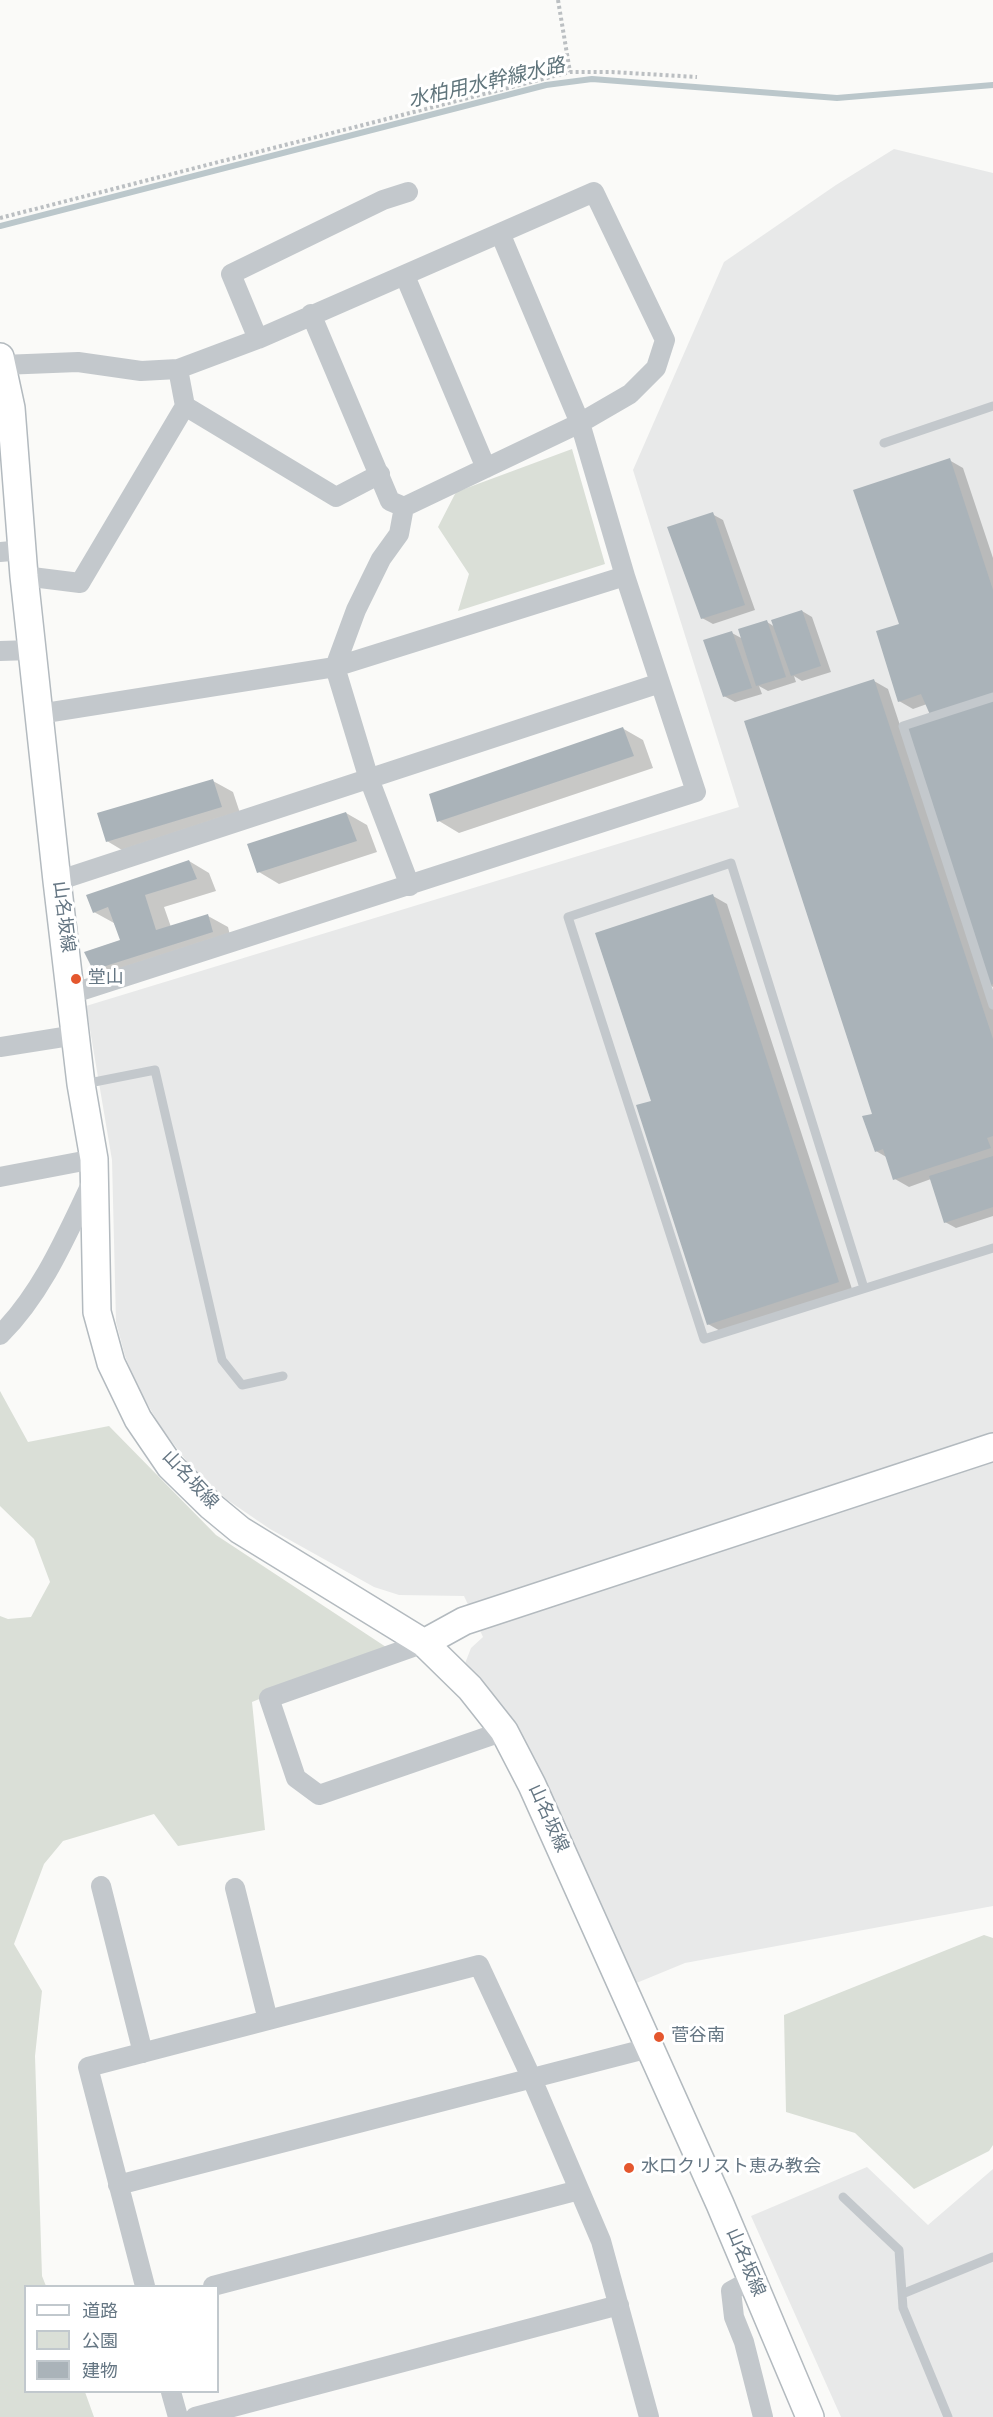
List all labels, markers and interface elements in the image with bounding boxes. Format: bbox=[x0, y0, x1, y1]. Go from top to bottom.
water label: 水柏用水幹線水路 bbox=[406, 55, 568, 115]
street label: 山名坂線 bbox=[47, 880, 77, 954]
place label: 堂山 bbox=[88, 968, 124, 990]
marker: 堂山 bbox=[69, 972, 83, 986]
street label: 山名坂線 bbox=[157, 1447, 221, 1515]
street label: 山名坂線 bbox=[522, 1782, 572, 1856]
place label: 菅谷南 bbox=[671, 2026, 725, 2048]
marker: 菅谷南 bbox=[652, 2030, 666, 2044]
place label: 水口クリスト恵み教会 bbox=[641, 2157, 821, 2179]
marker: 水口クリスト恵み教会 bbox=[622, 2161, 636, 2175]
street label: 山名坂線 bbox=[720, 2226, 768, 2300]
legend bbox=[24, 2285, 219, 2393]
text: 道路 bbox=[82, 2301, 118, 2324]
text: 公園 bbox=[82, 2331, 118, 2354]
text: 建物 bbox=[82, 2361, 118, 2384]

